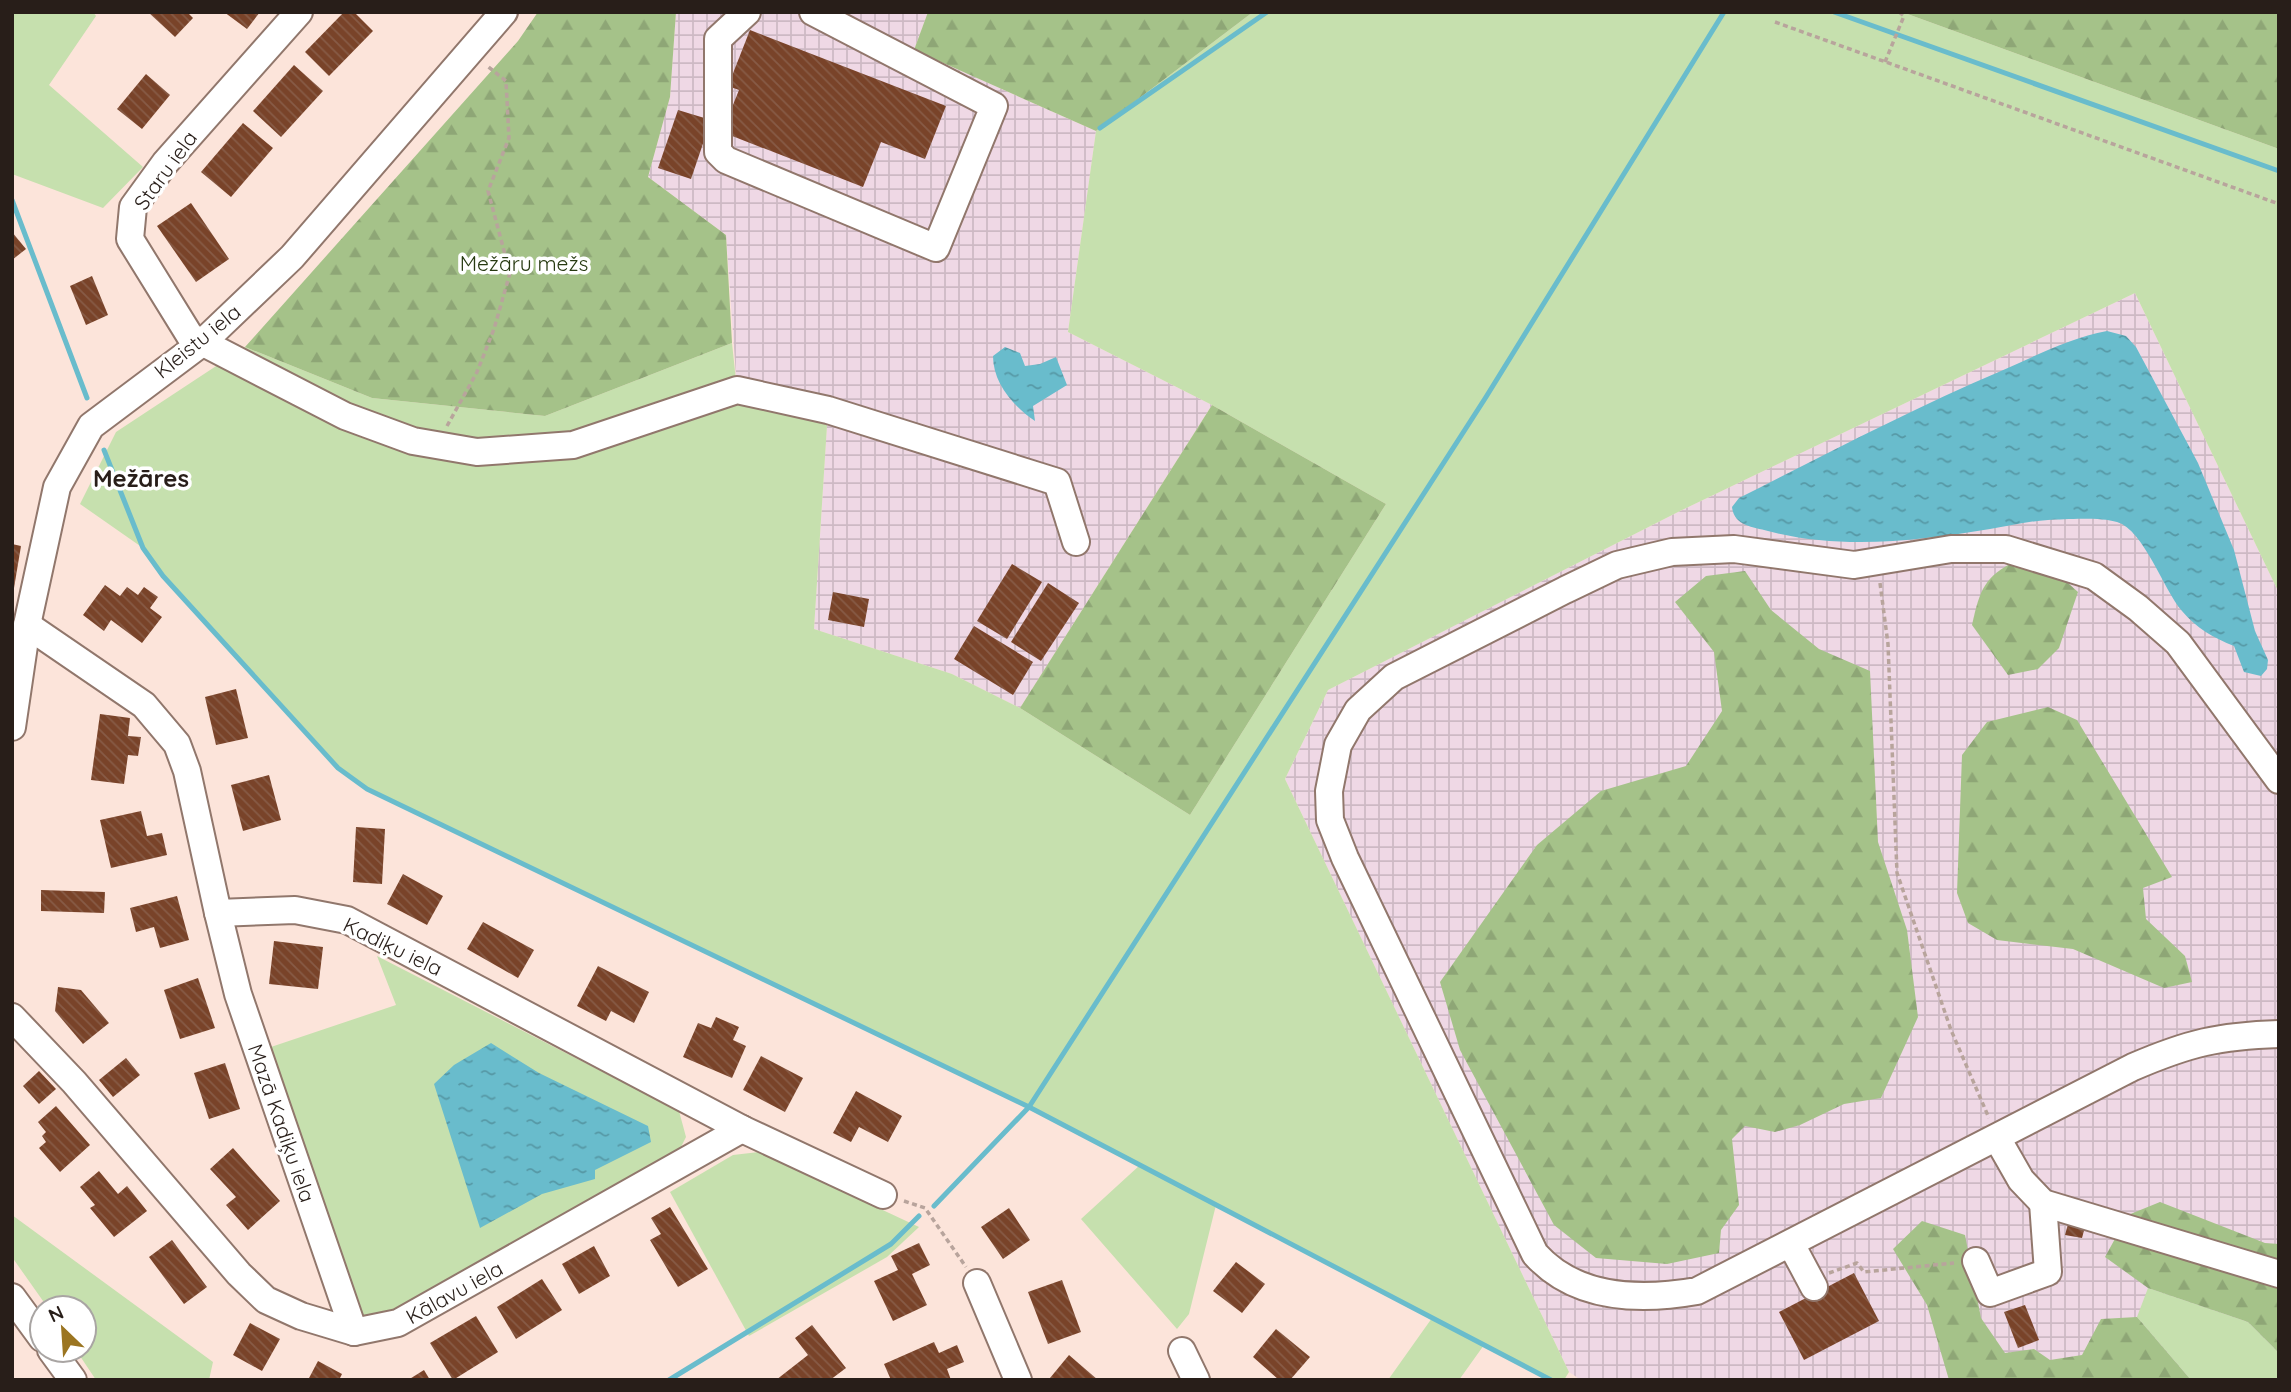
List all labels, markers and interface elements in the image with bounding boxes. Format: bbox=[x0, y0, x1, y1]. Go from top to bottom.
street label: Staru iela bbox=[128, 125, 202, 215]
park label: Mežāru mežs bbox=[460, 250, 588, 276]
street label: Kleistu iela bbox=[149, 298, 245, 384]
district label: Mežāres bbox=[93, 463, 189, 493]
street label: Kadiķu iela bbox=[339, 911, 447, 981]
street label: Mazā Kadiķu iela bbox=[243, 1040, 321, 1206]
street label: Kālavu iela bbox=[401, 1255, 507, 1329]
north arrow bbox=[28, 1294, 98, 1364]
text: N bbox=[44, 1300, 67, 1327]

